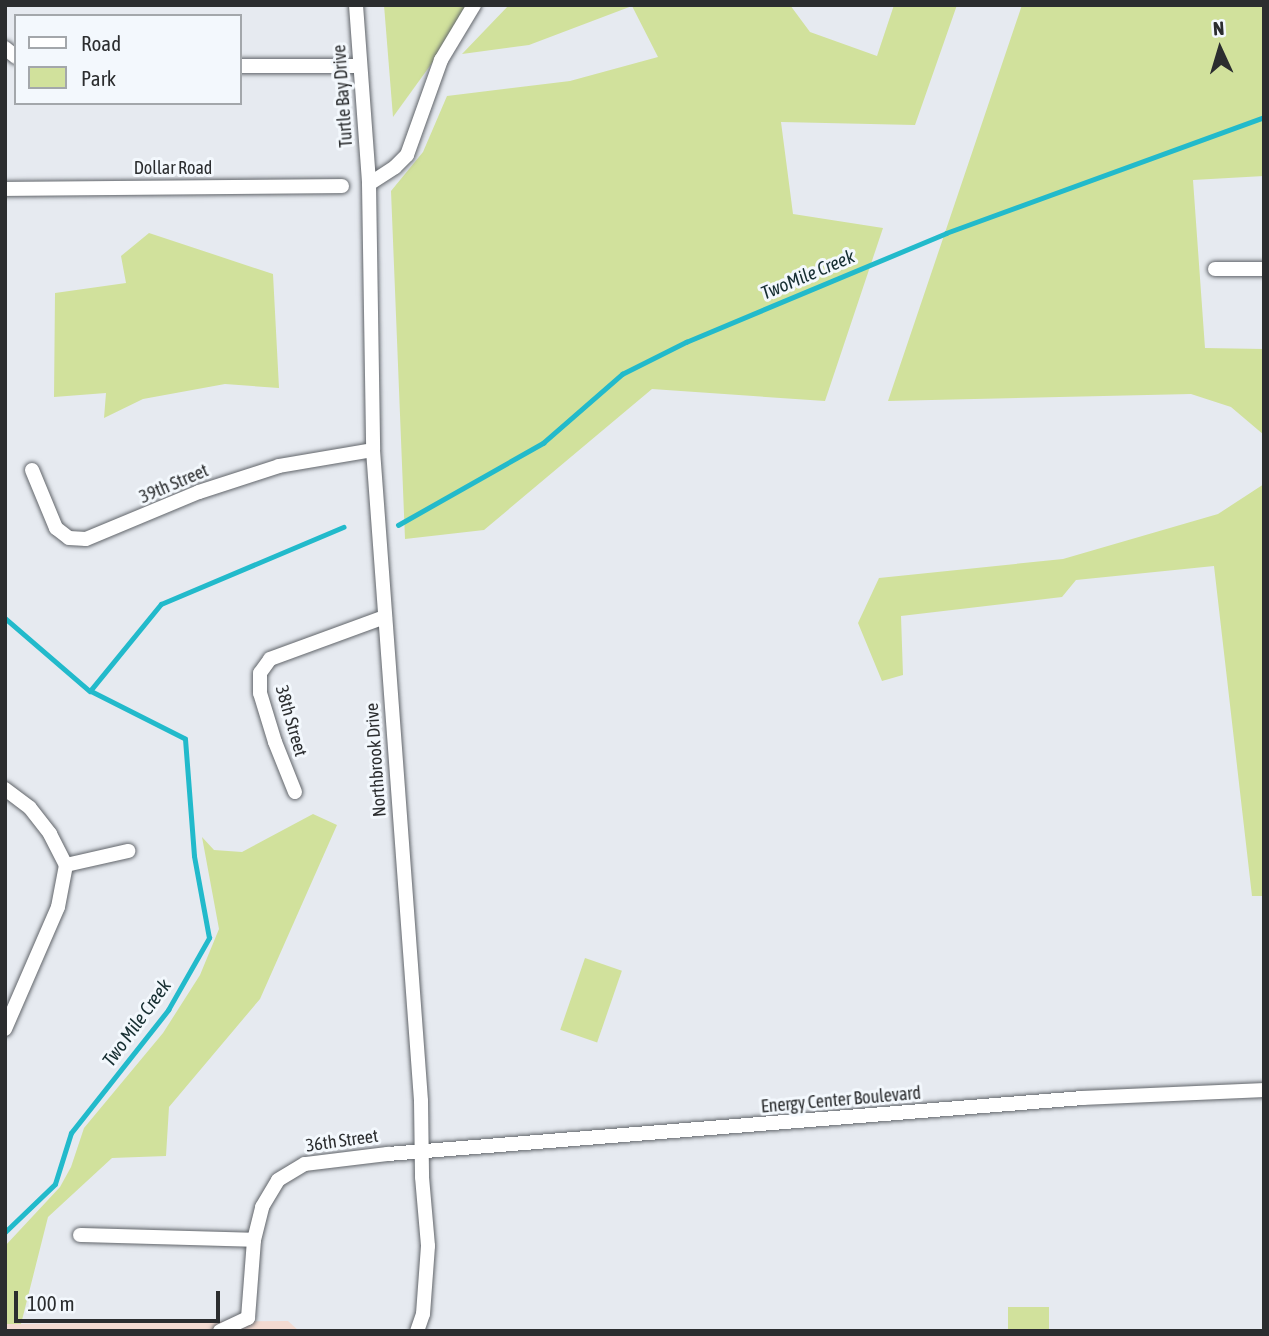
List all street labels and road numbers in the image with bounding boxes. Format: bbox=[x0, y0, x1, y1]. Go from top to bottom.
street label: Turtle Bay Drive bbox=[329, 44, 357, 148]
street label: Dollar Road bbox=[134, 157, 212, 179]
street label: 39th Street bbox=[136, 460, 212, 508]
street label: 38th Street bbox=[271, 683, 311, 759]
street label: Northbrook Drive bbox=[361, 702, 391, 818]
street label: Energy Center Boulevard bbox=[760, 1082, 922, 1118]
street label: 36th Street bbox=[304, 1125, 380, 1157]

